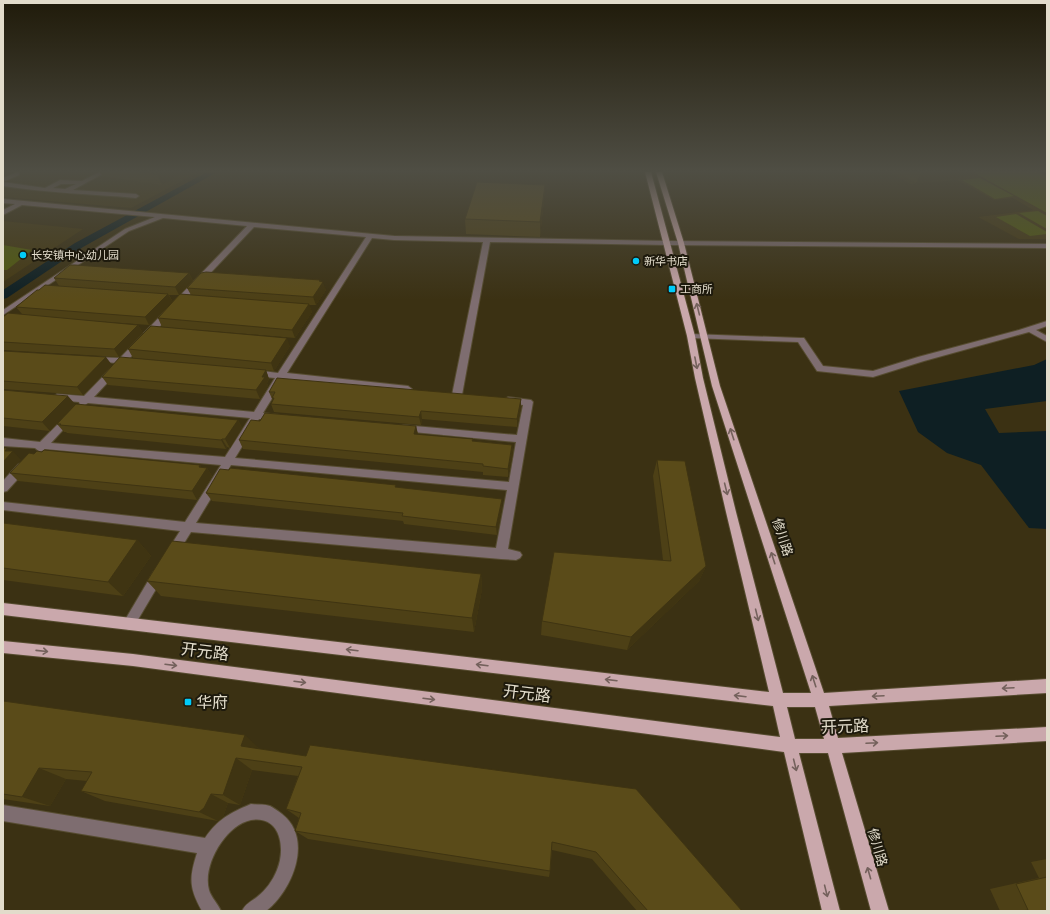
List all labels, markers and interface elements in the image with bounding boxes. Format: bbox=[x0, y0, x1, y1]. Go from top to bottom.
place label: 长安镇中心幼儿园 bbox=[31, 248, 119, 261]
marker: 长安镇中心幼儿园 bbox=[18, 250, 28, 260]
place label: 新华书店 bbox=[644, 254, 688, 267]
marker: 新华书店 bbox=[631, 256, 641, 266]
place label: 工商所 bbox=[680, 282, 713, 295]
marker: 工商所 bbox=[667, 284, 677, 294]
one-way arrow bbox=[693, 303, 701, 316]
one-way arrow bbox=[692, 356, 700, 369]
one-way arrow bbox=[728, 428, 735, 441]
one-way arrow bbox=[722, 483, 730, 496]
street label: 修川路 bbox=[769, 516, 797, 558]
one-way arrow bbox=[769, 552, 776, 565]
one-way arrow bbox=[754, 609, 762, 622]
street label: 开元路 bbox=[180, 638, 230, 663]
one-way arrow bbox=[346, 646, 359, 654]
one-way arrow bbox=[35, 647, 48, 655]
one-way arrow bbox=[164, 661, 177, 669]
one-way arrow bbox=[476, 661, 489, 669]
one-way arrow bbox=[810, 675, 817, 688]
one-way arrow bbox=[605, 677, 618, 684]
one-way arrow bbox=[293, 678, 306, 686]
street label: 开元路 bbox=[502, 680, 552, 705]
one-way arrow bbox=[1002, 685, 1015, 692]
place label: 华府 bbox=[196, 692, 228, 711]
one-way arrow bbox=[734, 692, 747, 699]
one-way arrow bbox=[872, 693, 885, 700]
one-way arrow bbox=[422, 695, 435, 703]
marker: 华府 bbox=[183, 697, 193, 707]
street label: 开元路 bbox=[821, 715, 869, 736]
one-way arrow bbox=[995, 733, 1008, 740]
one-way arrow bbox=[865, 740, 878, 747]
one-way arrow bbox=[792, 758, 799, 771]
street label: 修川路 bbox=[865, 826, 891, 868]
one-way arrow bbox=[865, 867, 872, 880]
one-way arrow bbox=[823, 884, 831, 897]

